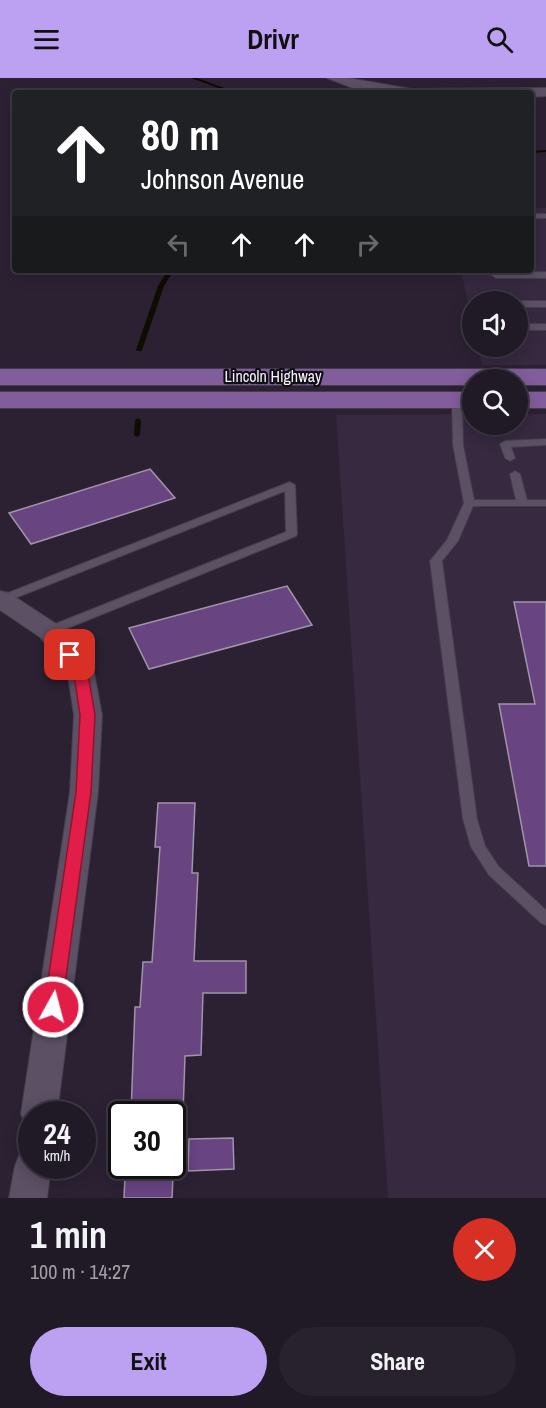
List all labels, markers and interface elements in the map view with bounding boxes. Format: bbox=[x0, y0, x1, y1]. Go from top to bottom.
text: Drivr bbox=[247, 21, 299, 57]
icon: menu bbox=[30, 23, 63, 56]
icon: search bbox=[483, 23, 516, 56]
text: 80 m bbox=[141, 107, 220, 163]
icon: ahead bbox=[42, 114, 120, 192]
text: Johnson Avenue bbox=[141, 161, 304, 197]
icon: left bbox=[162, 228, 195, 261]
icon: ahead bbox=[225, 228, 258, 261]
icon: ahead bbox=[288, 228, 321, 261]
icon: right bbox=[351, 228, 384, 261]
map controls bbox=[462, 291, 528, 435]
button: sound bbox=[462, 291, 528, 357]
street label: Lincoln Highway bbox=[225, 365, 322, 387]
button: search bbox=[462, 369, 528, 435]
pin bbox=[44, 629, 95, 680]
icon: arrive bbox=[53, 638, 86, 671]
position arrow bbox=[21, 975, 85, 1039]
speed limit sign: 30 bbox=[108, 1101, 186, 1179]
text: 24 bbox=[43, 1113, 71, 1153]
text: km/h bbox=[44, 1145, 70, 1166]
text: 1 min bbox=[30, 1211, 107, 1259]
button: close bbox=[453, 1218, 516, 1281]
text: 100 m · 14:27 bbox=[30, 1258, 130, 1285]
button: Exit bbox=[30, 1327, 267, 1396]
button: Share bbox=[279, 1327, 516, 1396]

